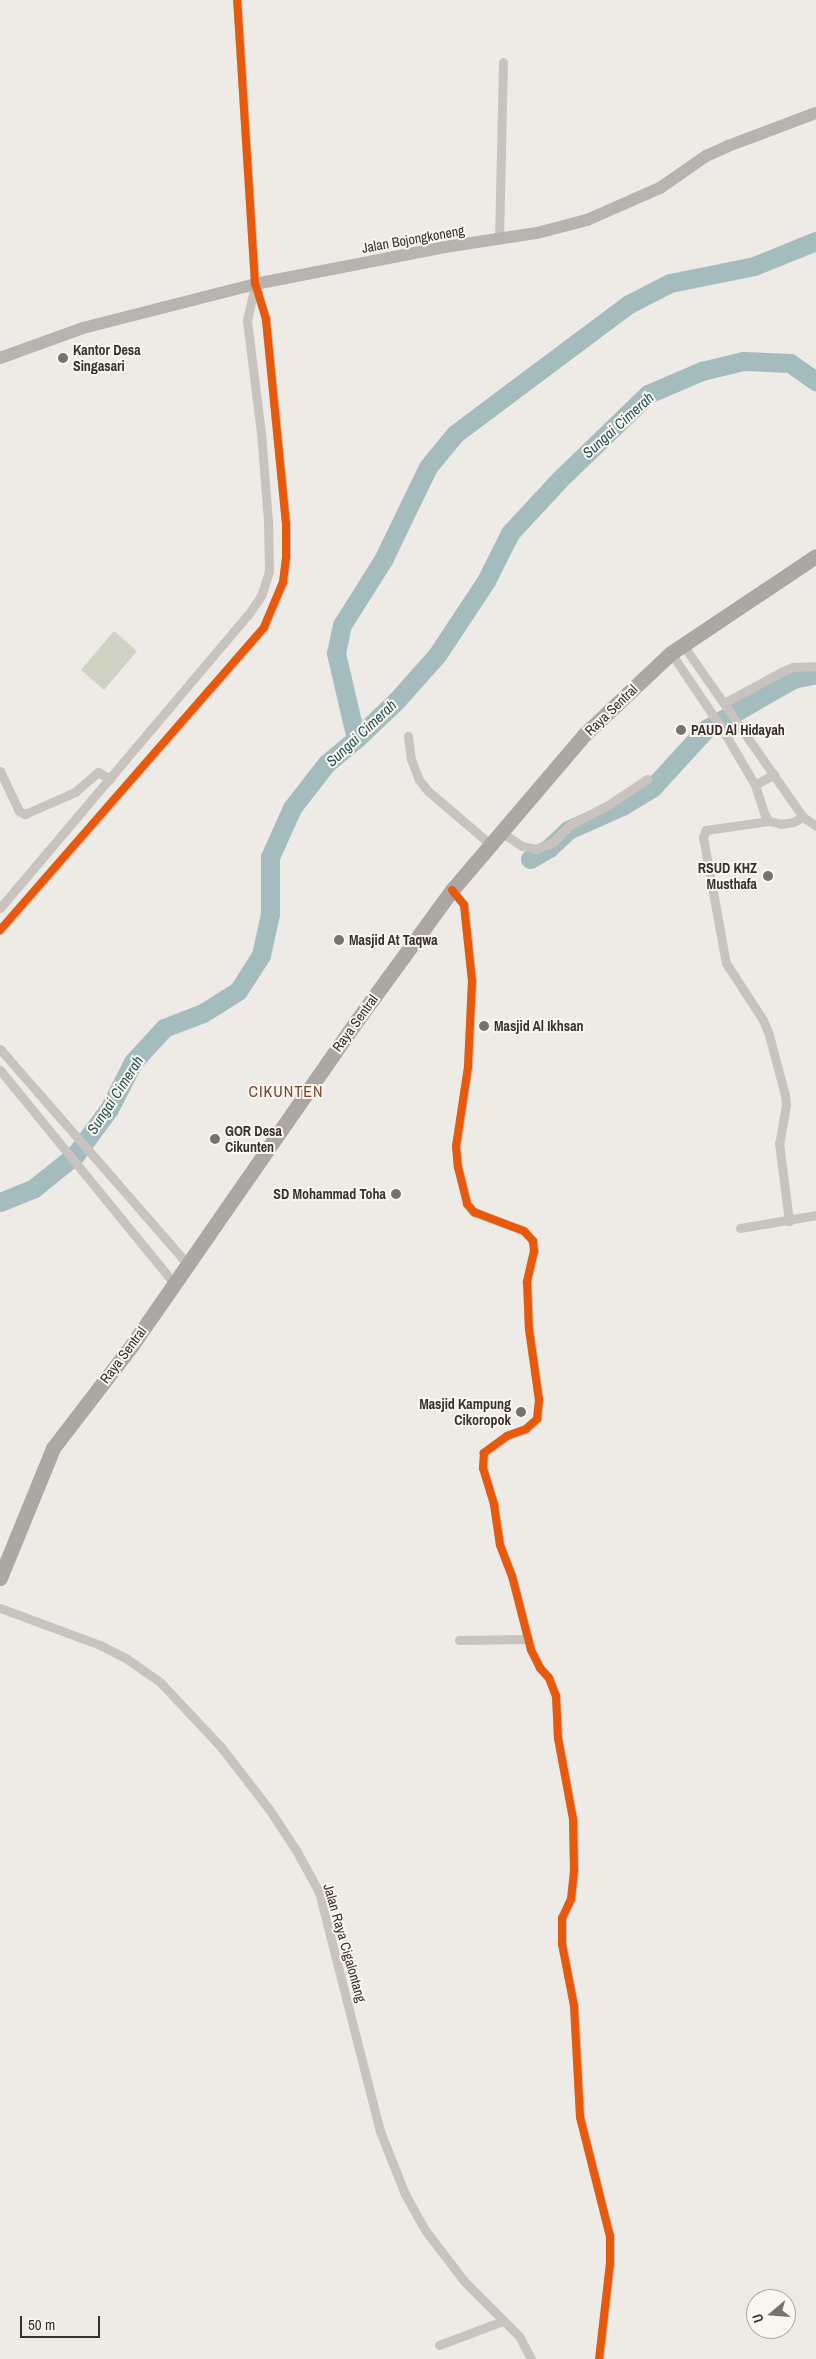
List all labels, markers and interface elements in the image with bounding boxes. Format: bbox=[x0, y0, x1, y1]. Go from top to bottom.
street label: Jalan Bojongkoneng bbox=[360, 222, 466, 256]
place label: Kantor Desa Singasari bbox=[73, 342, 141, 374]
marker: Kantor Desa Singasari bbox=[57, 352, 69, 364]
water label: Sungai Cimerah bbox=[579, 388, 657, 462]
street label: Raya Sentral bbox=[581, 681, 641, 739]
water label: Sungai Cimerah bbox=[322, 696, 400, 770]
place label: PAUD Al Hidayah bbox=[691, 722, 785, 738]
marker: PAUD Al Hidayah bbox=[675, 724, 687, 736]
place label: RSUD KHZ Musthafa bbox=[698, 860, 757, 892]
marker: RSUD KHZ Musthafa bbox=[761, 869, 775, 883]
place label: Masjid At Taqwa bbox=[349, 932, 438, 948]
marker: Masjid At Taqwa bbox=[333, 934, 345, 946]
street label: Raya Sentral bbox=[329, 991, 381, 1055]
place label: Masjid Al Ikhsan bbox=[494, 1018, 584, 1034]
marker: Masjid Al Ikhsan bbox=[478, 1020, 490, 1032]
water label: Sungai Cimerah bbox=[83, 1053, 147, 1137]
district label: CIKUNTEN bbox=[247, 1081, 325, 1101]
place label: GOR Desa Cikunten bbox=[225, 1123, 282, 1156]
marker: GOR Desa Cikunten bbox=[209, 1133, 221, 1145]
place label: SD Mohammad Toha bbox=[273, 1186, 386, 1202]
marker: SD Mohammad Toha bbox=[390, 1188, 402, 1200]
street label: Raya Sentral bbox=[96, 1323, 150, 1387]
place label: Masjid Kampung Cikoropok bbox=[419, 1396, 511, 1428]
marker: Masjid Kampung Cikoropok bbox=[515, 1406, 527, 1418]
street label: Jalan Raya Cigalontang bbox=[320, 1882, 370, 2004]
north arrow bbox=[746, 2289, 796, 2339]
scale bar bbox=[22, 2306, 102, 2338]
text: U bbox=[748, 2312, 768, 2325]
text: 50 m bbox=[28, 2314, 55, 2335]

